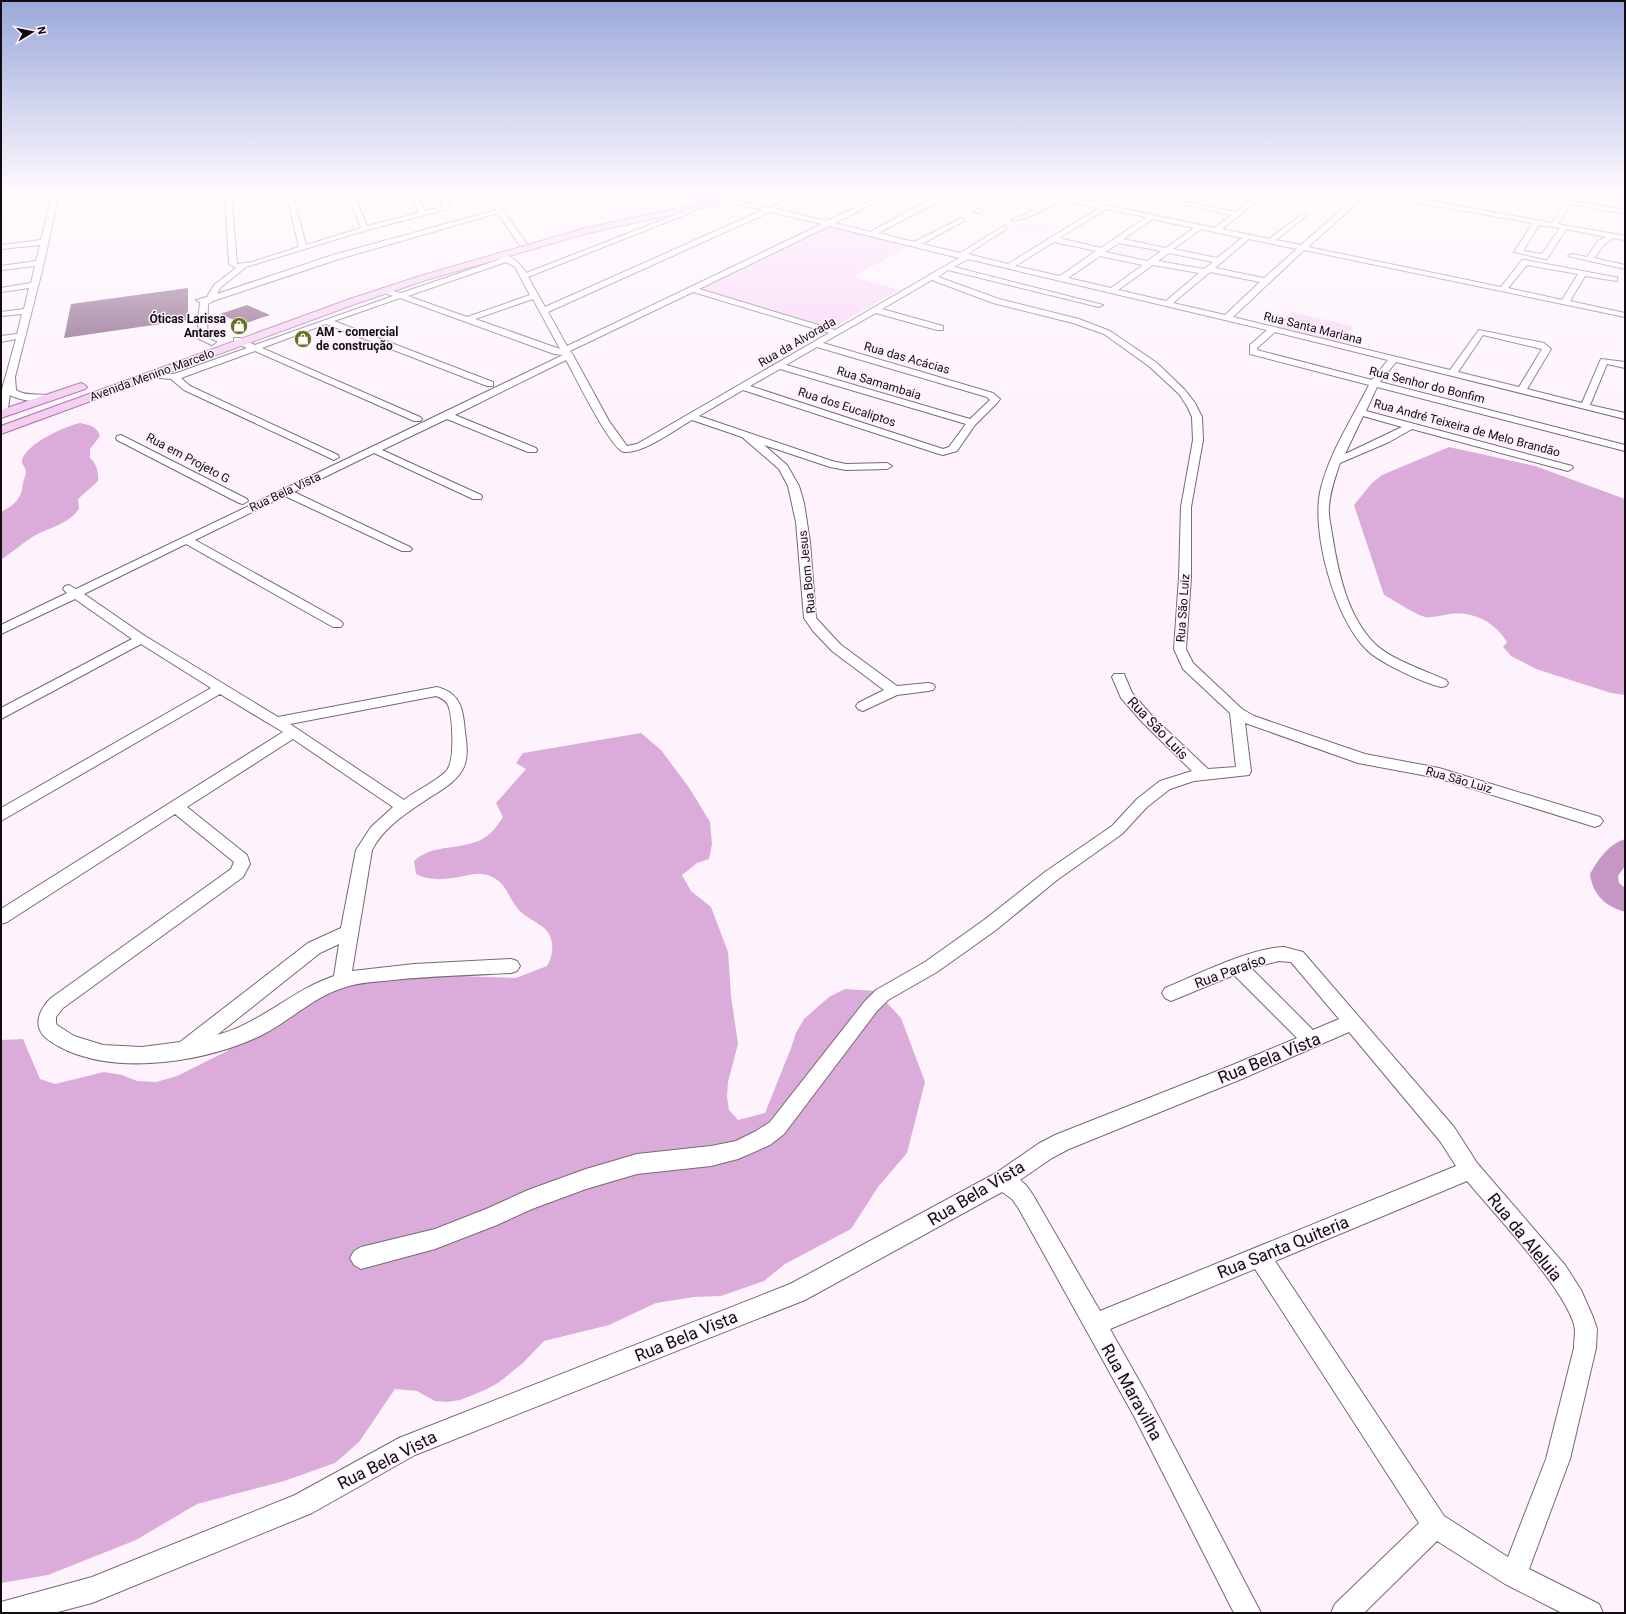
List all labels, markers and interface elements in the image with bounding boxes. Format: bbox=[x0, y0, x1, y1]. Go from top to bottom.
north arrow bbox=[12, 12, 52, 52]
text: N bbox=[34, 25, 48, 36]
street label: Rua Santa Mariana bbox=[1262, 309, 1364, 347]
place label: Óticas Larissa Antares bbox=[149, 311, 227, 340]
street label: Rua da Alvorada bbox=[756, 314, 838, 370]
shop icon: Óticas Larissa Antares bbox=[229, 316, 249, 336]
place label: AM - comercial de construção bbox=[316, 325, 398, 353]
shop icon: AM - comercial de construção bbox=[293, 329, 313, 349]
street label: Rua das Acácias bbox=[863, 339, 951, 377]
street label: Avenida Menino Marcelo bbox=[88, 346, 216, 404]
street label: Rua Samambaia bbox=[835, 364, 923, 402]
street label: Rua Senhor do Bonfim bbox=[1368, 364, 1486, 406]
street label: Rua dos Eucaliptos bbox=[796, 385, 898, 429]
street label: Rua André Teixeira de Melo Brandão bbox=[1372, 396, 1562, 460]
street label: Rua em Projeto G bbox=[144, 430, 232, 486]
street label: Rua Bela Vista bbox=[247, 469, 323, 515]
street label: Rua Bom Jesus bbox=[796, 530, 818, 614]
street label: Rua São Luiz bbox=[1174, 573, 1192, 643]
street label: Rua São Luís bbox=[1124, 694, 1192, 762]
street label: Rua São Luiz bbox=[1424, 764, 1494, 796]
street label: Rua Paraíso bbox=[1192, 951, 1268, 991]
street label: Rua Bela Vista bbox=[1215, 1028, 1323, 1088]
street label: Rua Bela Vista bbox=[924, 1156, 1028, 1230]
street label: Rua da Aleluia bbox=[1483, 1189, 1567, 1285]
street label: Rua Santa Quiteria bbox=[1214, 1212, 1352, 1282]
street label: Rua Bela Vista bbox=[632, 1306, 740, 1366]
street label: Rua Maravilha bbox=[1097, 1340, 1167, 1444]
street label: Rua Bela Vista bbox=[334, 1426, 440, 1494]

